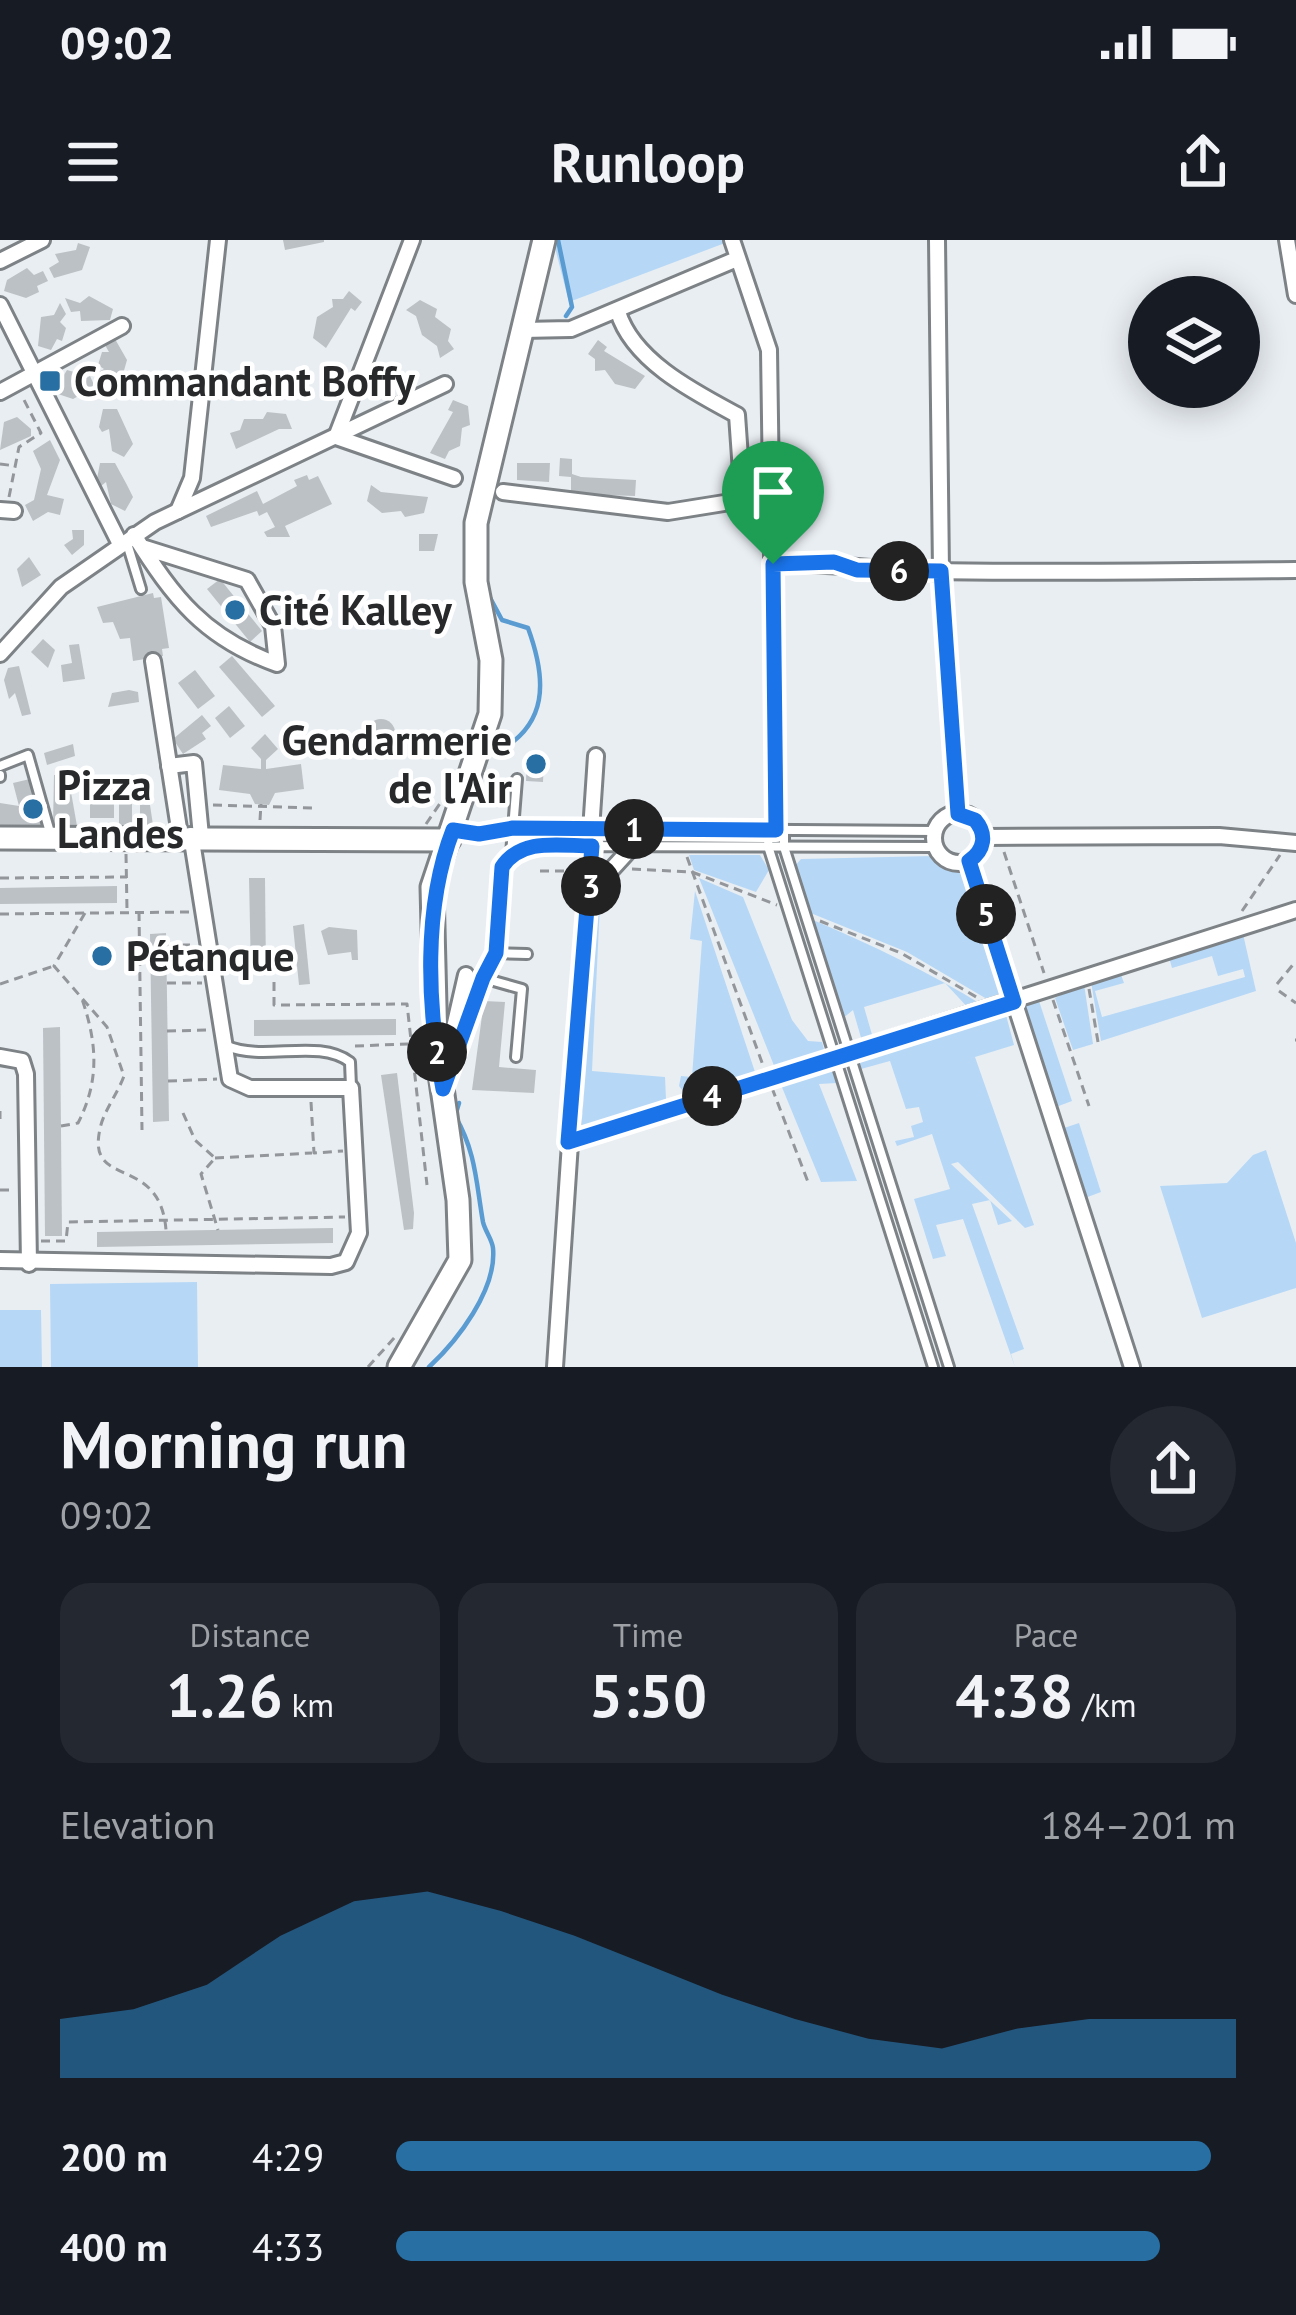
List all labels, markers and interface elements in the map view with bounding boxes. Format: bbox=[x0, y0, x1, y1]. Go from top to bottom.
text: 09:02 bbox=[60, 13, 174, 71]
text: Runloop bbox=[551, 127, 745, 197]
icon: menu bbox=[60, 129, 126, 195]
icon: share bbox=[1170, 129, 1236, 195]
map controls bbox=[1128, 276, 1260, 408]
button: layers bbox=[1128, 276, 1260, 408]
place label: Commandant Boffy bbox=[74, 353, 416, 408]
marker: Commandant Boffy bbox=[37, 368, 63, 394]
pin bbox=[722, 441, 824, 564]
icon: arrive bbox=[740, 459, 806, 525]
pin: 6 bbox=[869, 541, 929, 601]
text: 6 bbox=[890, 549, 908, 592]
place label: Cité Kalley bbox=[259, 582, 453, 637]
marker: Cité Kalley bbox=[222, 597, 248, 623]
place label: Gendarmerie de l'Air bbox=[281, 712, 512, 815]
marker: Gendarmerie de l'Air bbox=[523, 751, 549, 777]
place label: Pizza Landes bbox=[57, 757, 184, 860]
marker: Pizza Landes bbox=[20, 796, 46, 822]
pin: 1 bbox=[604, 799, 664, 859]
text: 1 bbox=[625, 807, 643, 850]
pin: 3 bbox=[561, 856, 621, 916]
text: 3 bbox=[582, 864, 600, 907]
pin: 5 bbox=[956, 884, 1016, 944]
text: 5 bbox=[977, 892, 995, 935]
place label: Pétanque bbox=[126, 928, 295, 983]
marker: Pétanque bbox=[89, 943, 115, 969]
pin: 2 bbox=[407, 1022, 467, 1082]
text: 2 bbox=[428, 1030, 446, 1073]
pin: 4 bbox=[682, 1066, 742, 1126]
text: 4 bbox=[703, 1074, 721, 1117]
text: Morning run bbox=[60, 1401, 408, 1486]
button: share bbox=[1110, 1406, 1236, 1532]
text: 09:02 bbox=[60, 1489, 154, 1540]
text: Distance bbox=[190, 1613, 310, 1656]
text: Time bbox=[613, 1613, 683, 1656]
text: Pace bbox=[1014, 1613, 1078, 1656]
text: 1.26 bbox=[166, 1656, 283, 1734]
text: 5:50 bbox=[589, 1656, 707, 1734]
text: 4:38 bbox=[955, 1656, 1074, 1734]
text: km bbox=[283, 1683, 334, 1726]
text: /km bbox=[1074, 1683, 1137, 1726]
text: Elevation bbox=[60, 1799, 215, 1850]
text: 184–201 m bbox=[1041, 1799, 1236, 1850]
text: 200 m bbox=[60, 2131, 168, 2182]
text: 4:29 bbox=[252, 2131, 324, 2182]
text: 400 m bbox=[60, 2221, 168, 2272]
text: 4:33 bbox=[252, 2221, 324, 2272]

